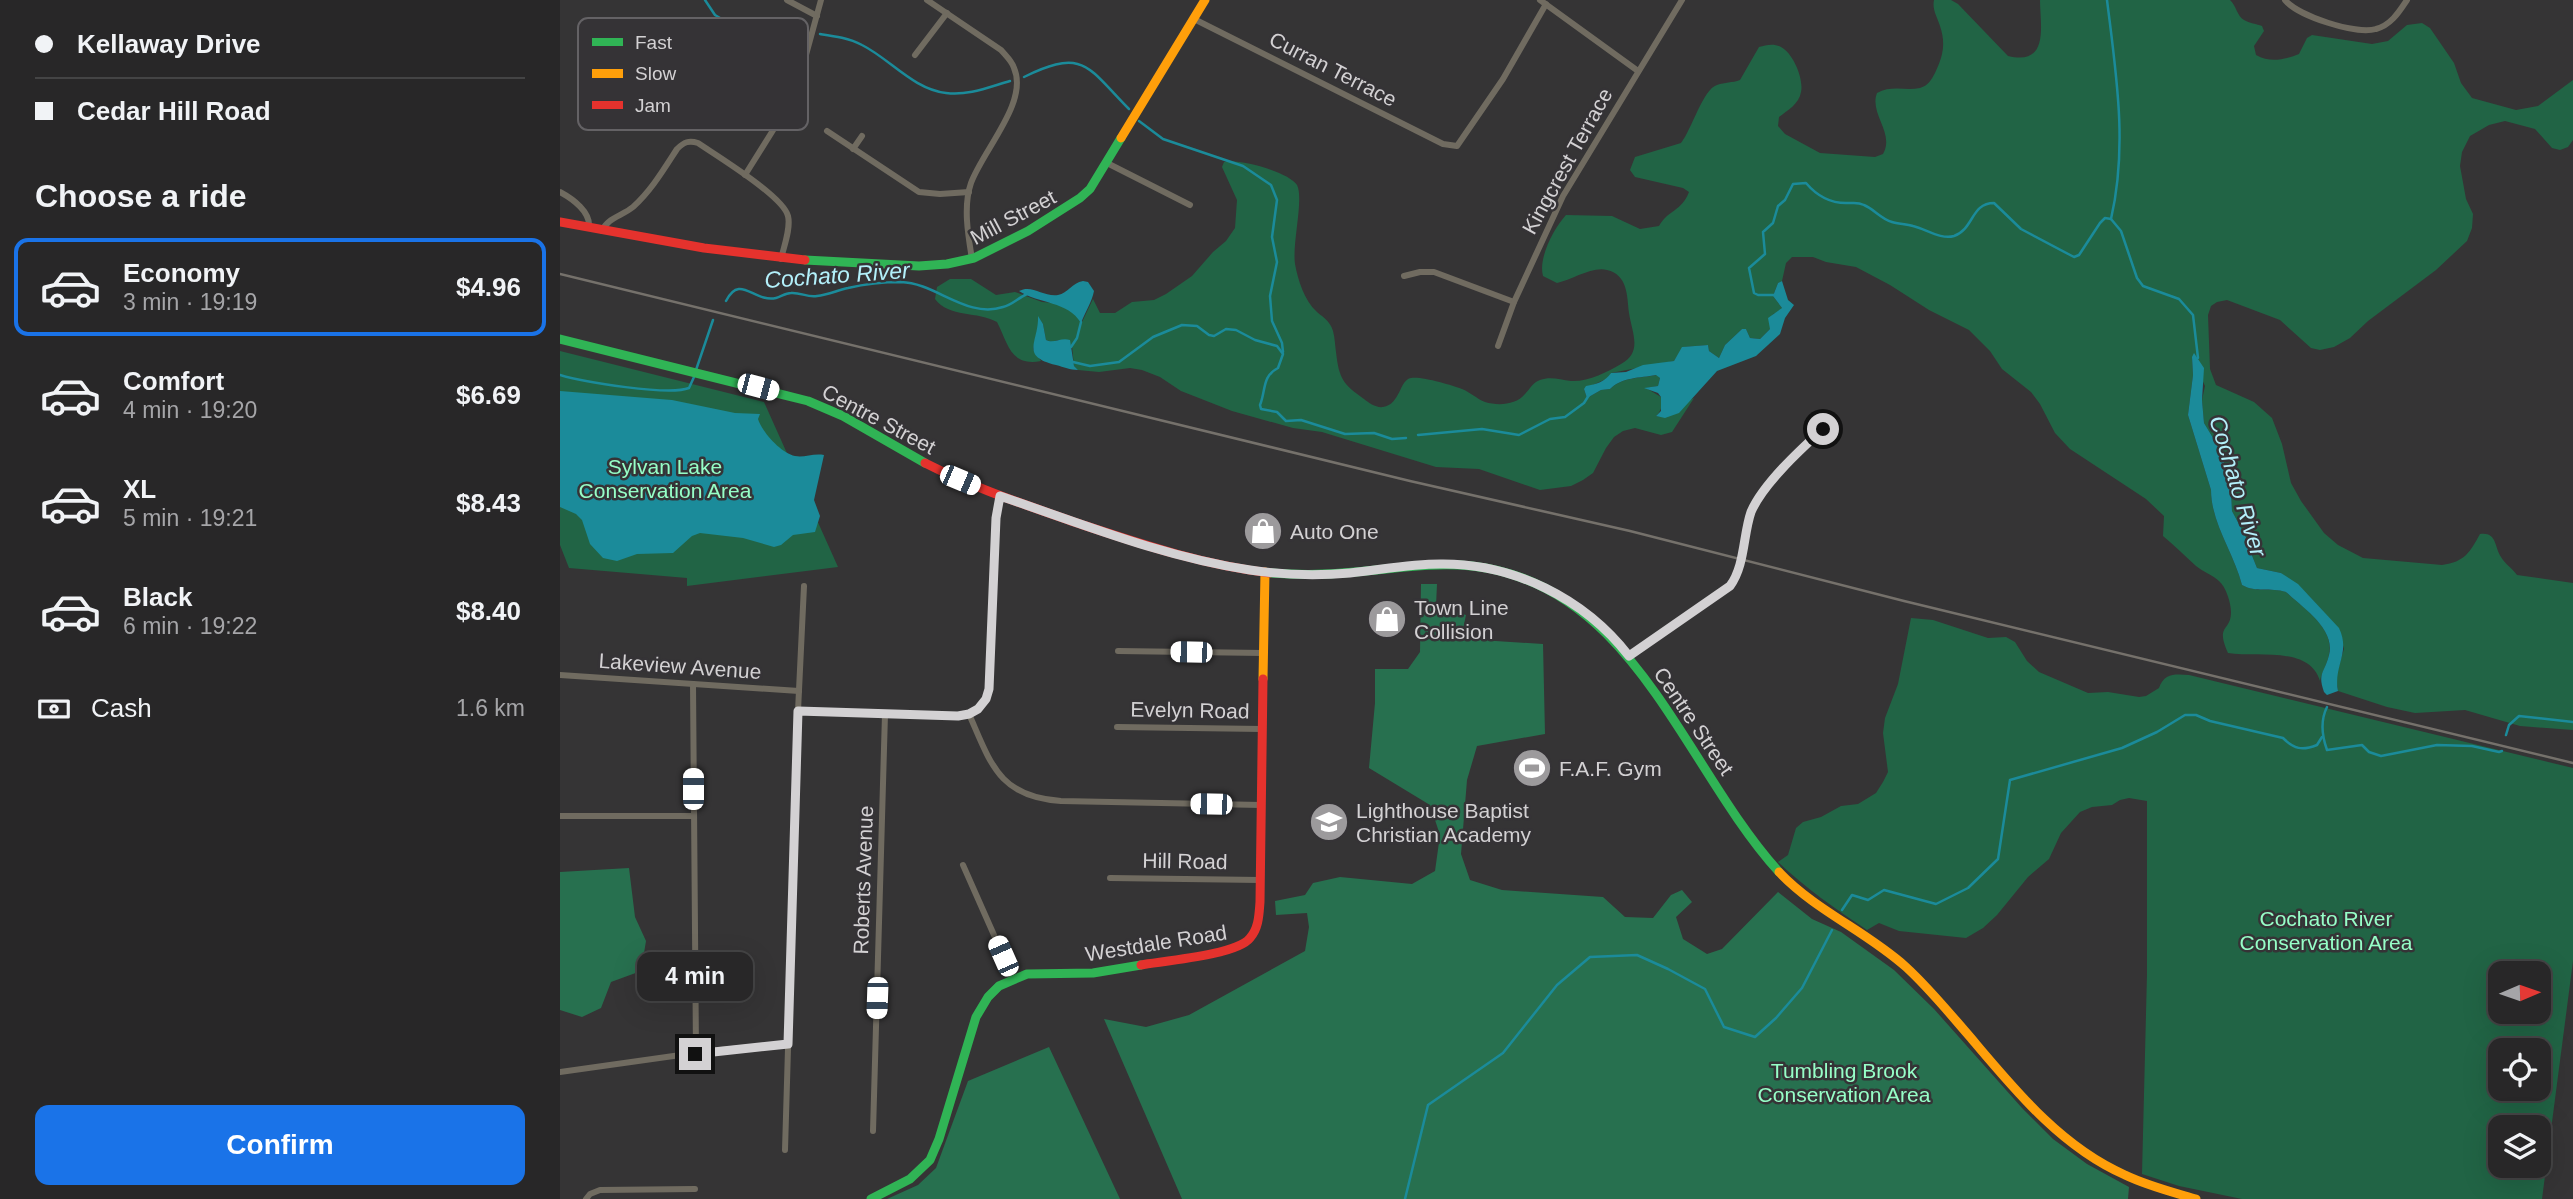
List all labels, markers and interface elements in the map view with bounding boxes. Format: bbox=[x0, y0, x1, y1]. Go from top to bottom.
legend bbox=[578, 18, 808, 130]
street label: Curran Terrace bbox=[1266, 27, 1400, 111]
text: Kellaway Drive bbox=[77, 29, 261, 59]
text: Fast bbox=[635, 32, 673, 53]
text: Slow bbox=[635, 63, 676, 84]
street label: Kingcrest Terrace bbox=[1517, 84, 1617, 238]
text: Jam bbox=[635, 95, 671, 116]
text: Cedar Hill Road bbox=[77, 96, 271, 126]
text: Choose a ride bbox=[35, 178, 247, 214]
street label: Mill Street bbox=[966, 185, 1060, 249]
icon: car bbox=[39, 256, 102, 319]
water label: Cochato River bbox=[763, 257, 912, 293]
text: Economy bbox=[123, 258, 240, 288]
text: $4.96 bbox=[456, 272, 521, 302]
text: 3 min · 19:19 bbox=[123, 289, 257, 315]
icon: car bbox=[39, 364, 102, 427]
text: Comfort bbox=[123, 366, 224, 396]
car bbox=[735, 371, 782, 403]
text: $6.69 bbox=[456, 380, 521, 410]
street label: Centre Street bbox=[818, 380, 940, 459]
text: 4 min · 19:20 bbox=[123, 397, 257, 423]
route start bbox=[1807, 413, 1839, 445]
water label: Cochato River bbox=[2204, 413, 2272, 561]
park label: Sylvan Lake Conservation Area bbox=[579, 455, 752, 502]
car bbox=[937, 462, 984, 498]
icon: car bbox=[39, 472, 102, 535]
text: XL bbox=[123, 474, 156, 504]
text: $8.43 bbox=[456, 488, 521, 518]
text: 5 min · 19:21 bbox=[123, 505, 257, 531]
shop icon: Auto One bbox=[1242, 510, 1284, 552]
place label: Auto One bbox=[1290, 520, 1379, 543]
icon: car bbox=[39, 580, 102, 643]
text: Black bbox=[123, 582, 192, 612]
text: $8.40 bbox=[456, 596, 521, 626]
place label: Town Line Collision bbox=[1414, 596, 1509, 643]
shop icon: Town Line Collision bbox=[1366, 598, 1408, 640]
text: 6 min · 19:22 bbox=[123, 613, 257, 639]
car bbox=[1170, 641, 1213, 663]
street label: Lakeview Avenue bbox=[598, 649, 762, 683]
street label: Centre Street bbox=[1650, 663, 1739, 779]
icon: cash bbox=[35, 690, 73, 728]
text: Cash bbox=[91, 693, 152, 723]
text: 1.6 km bbox=[456, 695, 525, 721]
street label: Evelyn Road bbox=[1130, 697, 1250, 723]
sports icon: F.A.F. Gym bbox=[1511, 747, 1553, 789]
place label: F.A.F. Gym bbox=[1559, 757, 1662, 780]
car bbox=[683, 768, 704, 810]
car bbox=[1190, 793, 1233, 815]
place label: Lighthouse Baptist Christian Academy bbox=[1356, 799, 1532, 846]
school or university icon: Lighthouse Baptist Christian Academy bbox=[1308, 801, 1350, 843]
street label: Roberts Avenue bbox=[849, 805, 877, 955]
street label: Hill Road bbox=[1142, 849, 1228, 873]
park label: Cochato River Conservation Area bbox=[2240, 907, 2413, 954]
street label: Westdale Road bbox=[1083, 920, 1229, 966]
car bbox=[985, 933, 1022, 979]
callout: 4 min bbox=[637, 953, 753, 1002]
north arrow bbox=[2488, 961, 2552, 1024]
map controls bbox=[2488, 961, 2551, 1178]
text: 4 min bbox=[665, 963, 725, 989]
car bbox=[866, 977, 889, 1019]
route end bbox=[679, 1038, 711, 1070]
button: locate bbox=[2488, 1038, 2551, 1101]
park label: Tumbling Brook Conservation Area bbox=[1758, 1059, 1931, 1106]
button: Confirm bbox=[35, 1105, 525, 1185]
button: layers bbox=[2488, 1115, 2551, 1178]

